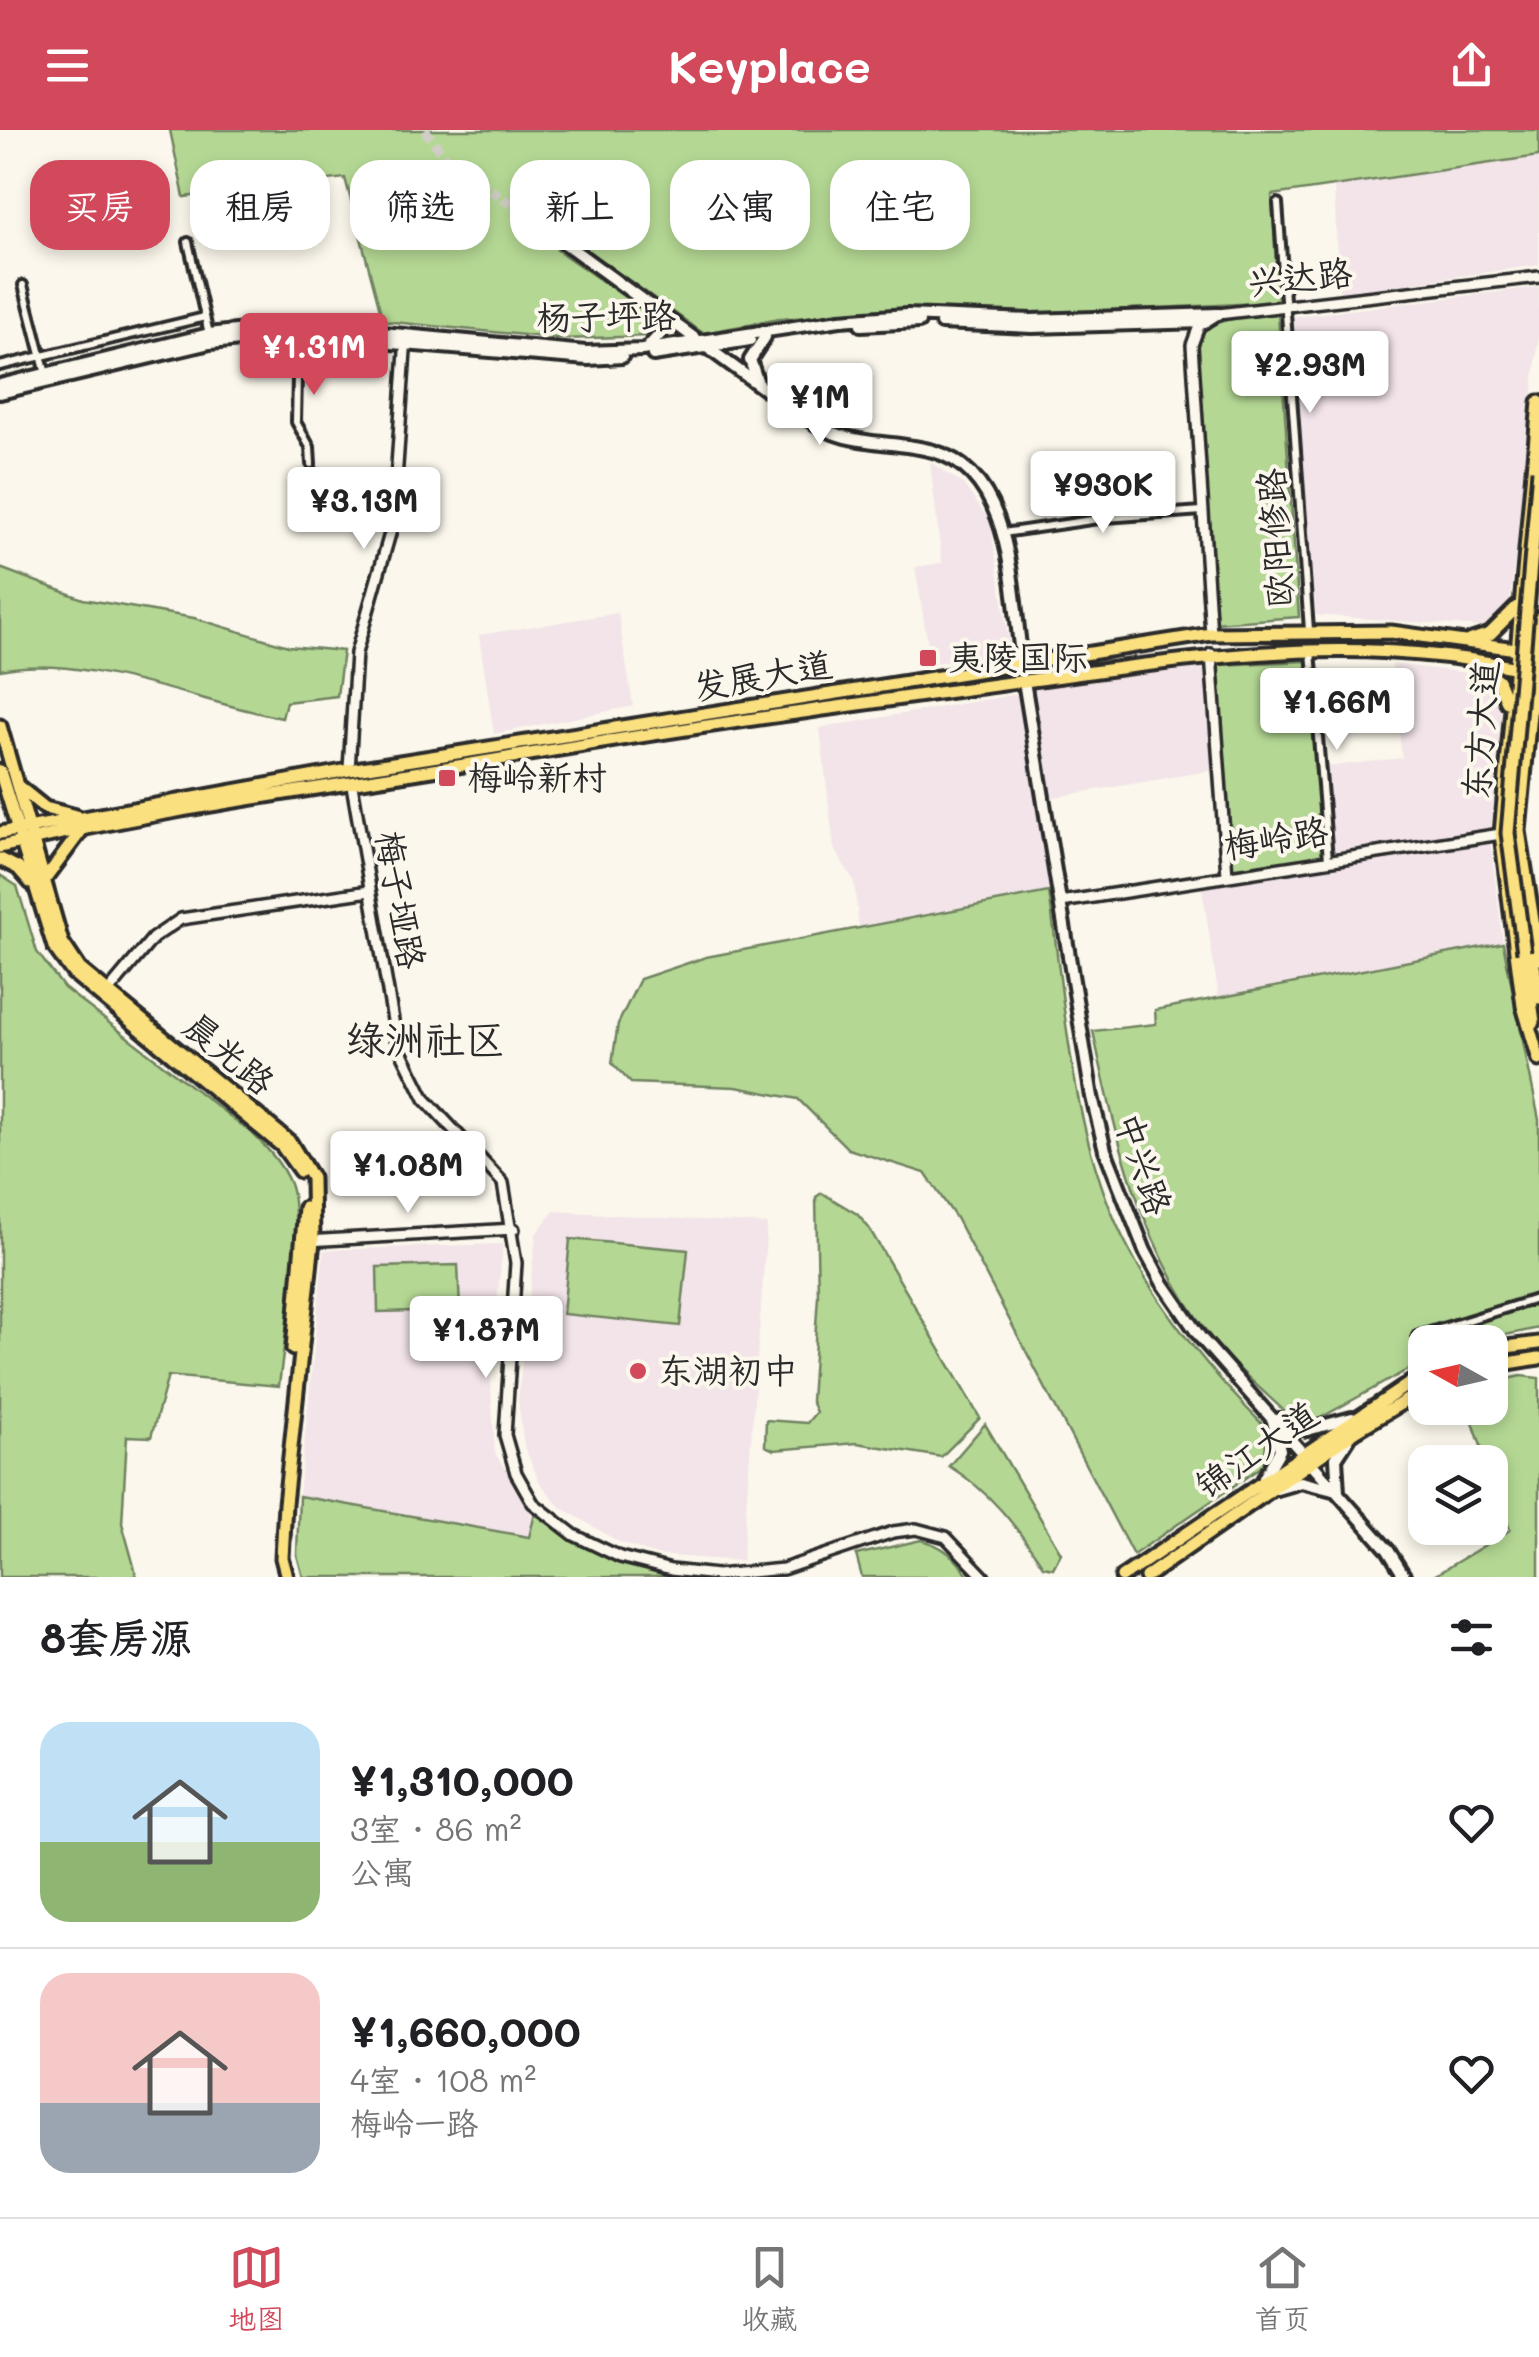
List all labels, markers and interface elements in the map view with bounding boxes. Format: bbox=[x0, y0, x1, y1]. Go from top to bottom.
text: Keyplace bbox=[668, 36, 871, 94]
icon: menu bbox=[40, 38, 95, 93]
icon: share bbox=[1444, 38, 1499, 93]
chip: 买房 bbox=[30, 160, 170, 250]
chip: 租房 bbox=[190, 160, 330, 250]
chip: 筛选 bbox=[350, 160, 490, 250]
chip: 新上 bbox=[510, 160, 650, 250]
chip: 公寓 bbox=[670, 160, 810, 250]
chip: 住宅 bbox=[830, 160, 970, 250]
street label: 兴达路 bbox=[1245, 248, 1354, 304]
street label: 杨子坪路 bbox=[536, 291, 676, 339]
pin: ¥1.31M bbox=[233, 313, 395, 398]
text: ¥1.31M bbox=[262, 324, 366, 366]
pin: ¥2.93M bbox=[1229, 331, 1391, 416]
text: ¥2.93M bbox=[1253, 342, 1367, 384]
pin: ¥1M bbox=[772, 363, 868, 448]
text: ¥1M bbox=[789, 374, 851, 416]
pin: ¥930K bbox=[1033, 451, 1173, 536]
text: ¥930K bbox=[1052, 462, 1154, 504]
pin: ¥3.13M bbox=[283, 467, 445, 552]
street label: 欧阳修路 bbox=[1246, 467, 1302, 610]
text: ¥3.13M bbox=[309, 478, 419, 520]
place label: 夷陵国际 bbox=[948, 633, 1088, 679]
street label: 发展大道 bbox=[690, 639, 836, 709]
marker: 夷陵国际 bbox=[917, 647, 939, 669]
street label: 东方大道 bbox=[1451, 658, 1507, 801]
pin: ¥1.66M bbox=[1256, 668, 1418, 753]
text: ¥1.66M bbox=[1282, 679, 1392, 721]
place label: 梅岭新村 bbox=[467, 753, 607, 799]
marker: 梅岭新村 bbox=[436, 767, 458, 789]
street label: 梅岭路 bbox=[1220, 806, 1331, 868]
street label: 梅子垭路 bbox=[367, 827, 437, 973]
street label: 晨光路 bbox=[175, 1001, 285, 1104]
district label: 绿洲社区 bbox=[345, 1012, 505, 1064]
street label: 中兴路 bbox=[1106, 1106, 1184, 1220]
pin: ¥1.08M bbox=[327, 1131, 489, 1216]
text: ¥1.08M bbox=[352, 1142, 464, 1184]
pin: ¥1.87M bbox=[405, 1296, 567, 1381]
text: ¥1.87M bbox=[432, 1307, 540, 1349]
north arrow bbox=[1408, 1325, 1508, 1425]
map controls bbox=[1408, 1325, 1508, 1545]
place label: 东湖初中 bbox=[658, 1346, 798, 1392]
marker: 东湖初中 bbox=[627, 1360, 649, 1382]
street label: 锦江大道 bbox=[1185, 1389, 1326, 1507]
button: layers bbox=[1408, 1445, 1508, 1545]
text: 8套房源 bbox=[40, 1609, 192, 1664]
icon: filters bbox=[1444, 1610, 1499, 1665]
text: ¥1,310,000 bbox=[350, 1752, 574, 1807]
icon: home bbox=[120, 1762, 240, 1882]
icon: heart bbox=[1444, 1795, 1499, 1850]
text: 3室 · 86 m² bbox=[350, 1807, 522, 1849]
text: 公寓 bbox=[350, 1850, 414, 1892]
text: ¥1,660,000 bbox=[350, 2003, 581, 2058]
icon: home bbox=[120, 2013, 240, 2133]
icon: heart bbox=[1444, 2046, 1499, 2101]
text: 4室 · 108 m² bbox=[350, 2058, 536, 2100]
text: 梅岭一路 bbox=[350, 2101, 478, 2143]
tab: 地图 bbox=[228, 2240, 285, 2337]
tab: 收藏 bbox=[741, 2240, 798, 2337]
tab: 首页 bbox=[1254, 2240, 1311, 2337]

